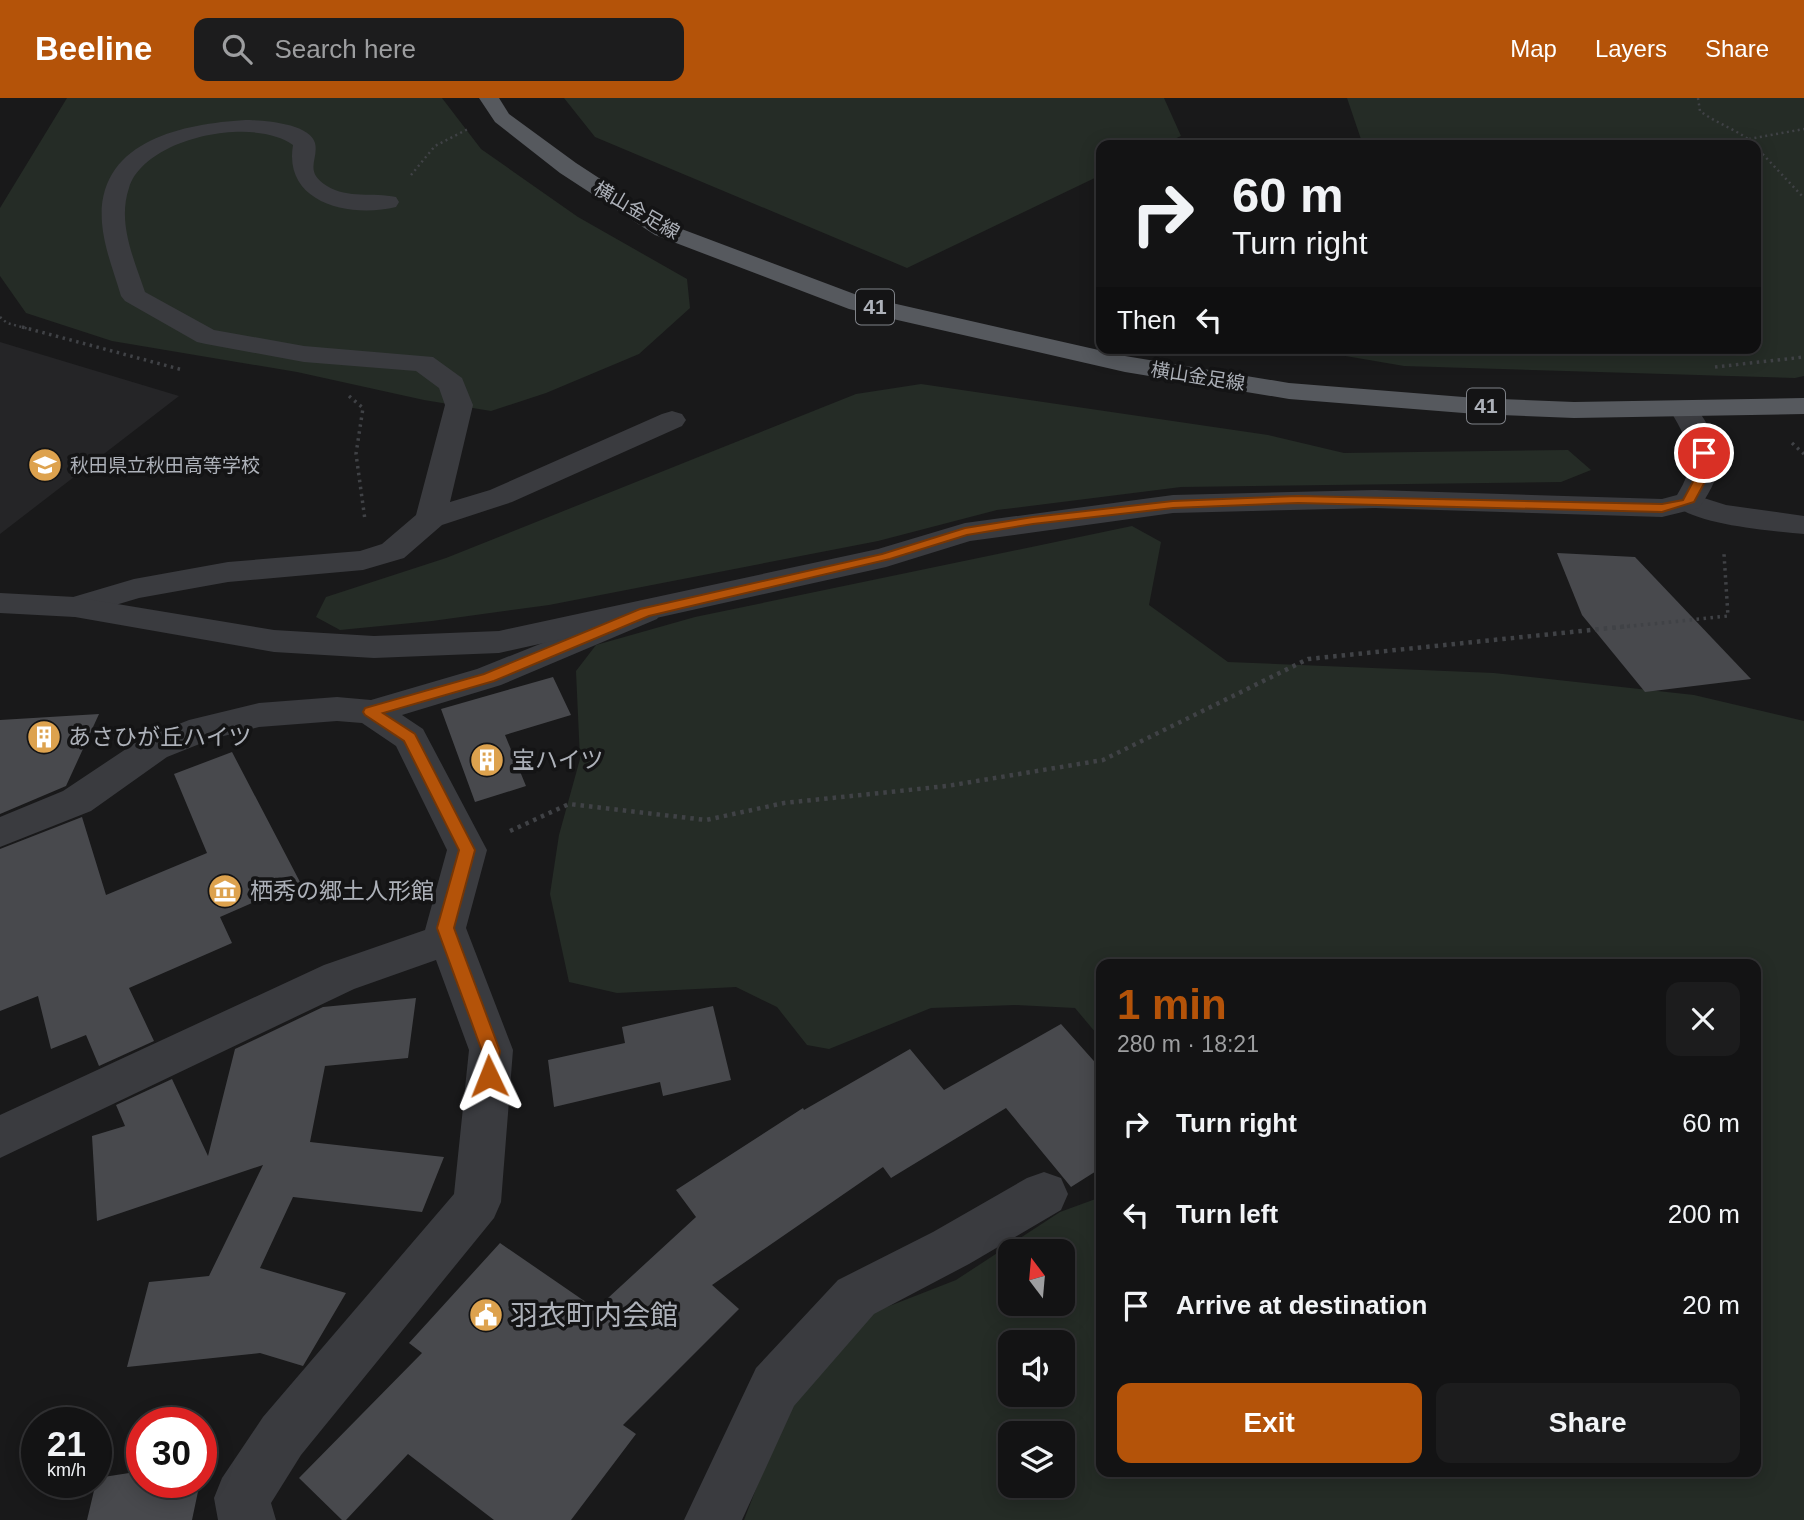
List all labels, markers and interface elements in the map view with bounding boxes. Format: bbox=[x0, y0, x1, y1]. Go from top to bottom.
search box bbox=[194, 18, 684, 81]
text: Beeline bbox=[35, 30, 152, 67]
icon: search bbox=[218, 30, 256, 68]
text: Search here bbox=[274, 34, 416, 64]
text: Map bbox=[1510, 35, 1557, 62]
text: Layers bbox=[1595, 35, 1667, 62]
text: Share bbox=[1705, 35, 1769, 62]
icon: right bbox=[1117, 168, 1208, 259]
text: 60 m bbox=[1232, 168, 1344, 222]
street label: 横山金足線 bbox=[590, 178, 683, 243]
text: Turn right bbox=[1232, 225, 1368, 261]
road number: 41 bbox=[856, 290, 894, 325]
icon: left bbox=[1190, 301, 1228, 339]
text: Then bbox=[1117, 305, 1176, 335]
street label: 横山金足線 bbox=[1149, 359, 1246, 394]
road number: 41 bbox=[1467, 388, 1505, 424]
pin bbox=[1674, 423, 1734, 483]
icon: arrive bbox=[1685, 434, 1723, 472]
school or university icon: 秋田県立秋田高等学校 bbox=[26, 446, 64, 484]
place label: 秋田県立秋田高等学校 bbox=[70, 455, 260, 476]
building icon: あさひが丘ハイツ bbox=[25, 718, 63, 756]
place label: あさひが丘ハイツ bbox=[68, 724, 252, 750]
building icon: 宝ハイツ bbox=[468, 741, 506, 779]
place label: 宝ハイツ bbox=[512, 747, 604, 773]
museum icon: 栖秀の郷土人形館 bbox=[206, 872, 244, 910]
place label: 栖秀の郷土人形館 bbox=[250, 878, 434, 904]
text: 1 min bbox=[1117, 981, 1227, 1028]
button: close bbox=[1666, 982, 1740, 1056]
text: 280 m · 18:21 bbox=[1117, 1031, 1259, 1057]
position arrow bbox=[452, 1039, 526, 1113]
icon: right bbox=[1117, 1105, 1155, 1143]
text: Turn right bbox=[1176, 1108, 1297, 1138]
text: 60 m bbox=[1682, 1108, 1740, 1138]
icon: left bbox=[1117, 1196, 1155, 1234]
text: Turn left bbox=[1176, 1199, 1278, 1229]
text: 200 m bbox=[1668, 1199, 1740, 1229]
north arrow bbox=[998, 1239, 1074, 1316]
map controls bbox=[998, 1239, 1075, 1498]
icon: arrive bbox=[1117, 1287, 1155, 1325]
text: Arrive at destination bbox=[1176, 1290, 1427, 1320]
text: 20 m bbox=[1682, 1290, 1740, 1320]
public building icon: 羽衣町内会館 bbox=[467, 1296, 505, 1334]
place label: 羽衣町内会館 bbox=[510, 1300, 678, 1331]
button: sound bbox=[998, 1330, 1075, 1407]
button: Exit bbox=[1117, 1383, 1422, 1463]
button: Share bbox=[1436, 1383, 1740, 1463]
speed limit sign: 30 bbox=[126, 1407, 217, 1498]
button: layers bbox=[998, 1421, 1075, 1498]
text: 21 bbox=[47, 1424, 86, 1463]
text: km/h bbox=[47, 1460, 86, 1480]

